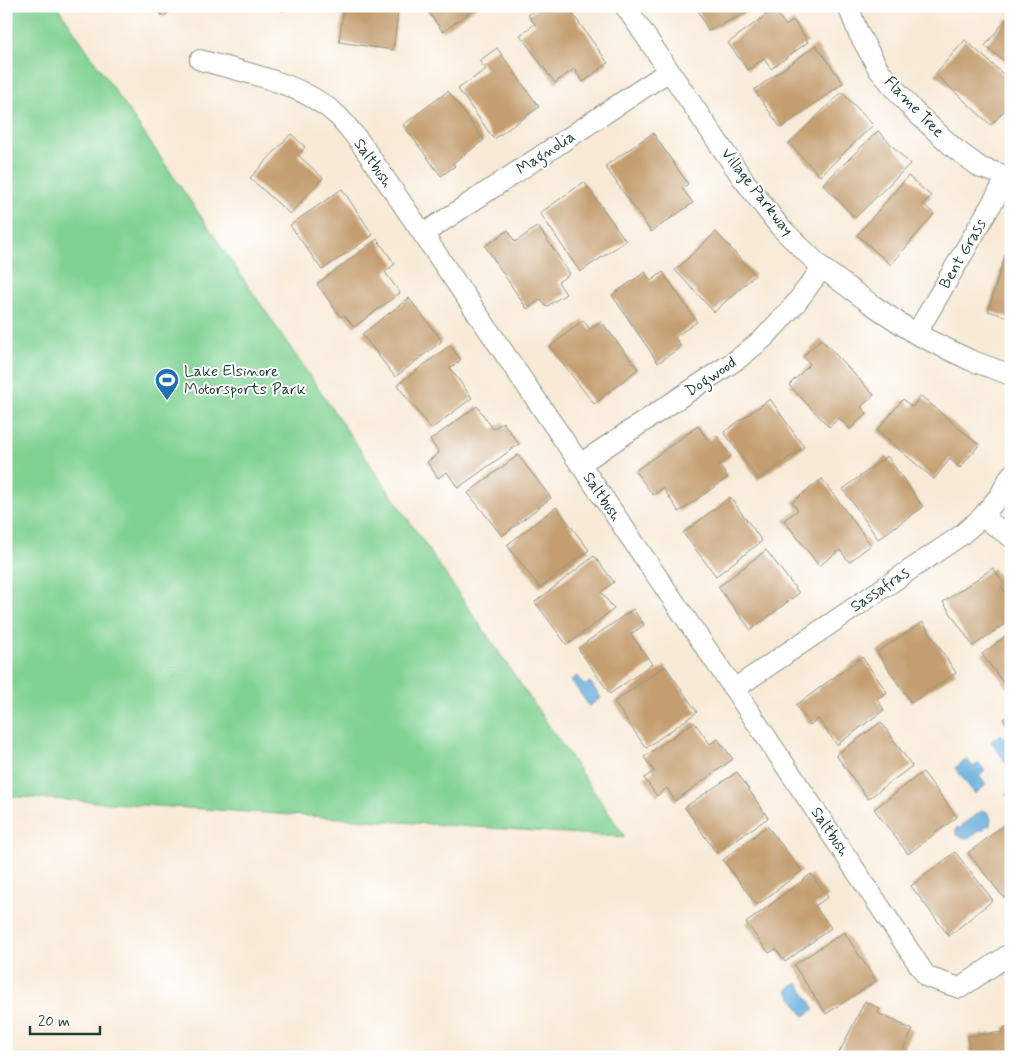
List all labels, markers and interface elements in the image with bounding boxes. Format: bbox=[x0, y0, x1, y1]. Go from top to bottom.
street label: Flame Tree bbox=[880, 72, 949, 142]
street label: Magnolia bbox=[513, 126, 580, 181]
street label: Saltbush bbox=[349, 134, 397, 192]
street label: Village Parkway bbox=[716, 144, 798, 240]
street label: Bent Grass bbox=[935, 215, 991, 293]
street label: Dogwood bbox=[681, 352, 741, 403]
place label: Lake Elsinore Motorsports Park bbox=[184, 361, 306, 400]
sports icon: Lake Elsinore Motorsports Park bbox=[154, 367, 180, 401]
street label: Saltbush bbox=[578, 468, 626, 526]
street label: Sassafras bbox=[846, 562, 914, 618]
street label: Saltbush bbox=[806, 803, 854, 861]
scale bar bbox=[30, 1003, 100, 1035]
text: 20 m bbox=[38, 1012, 70, 1032]

